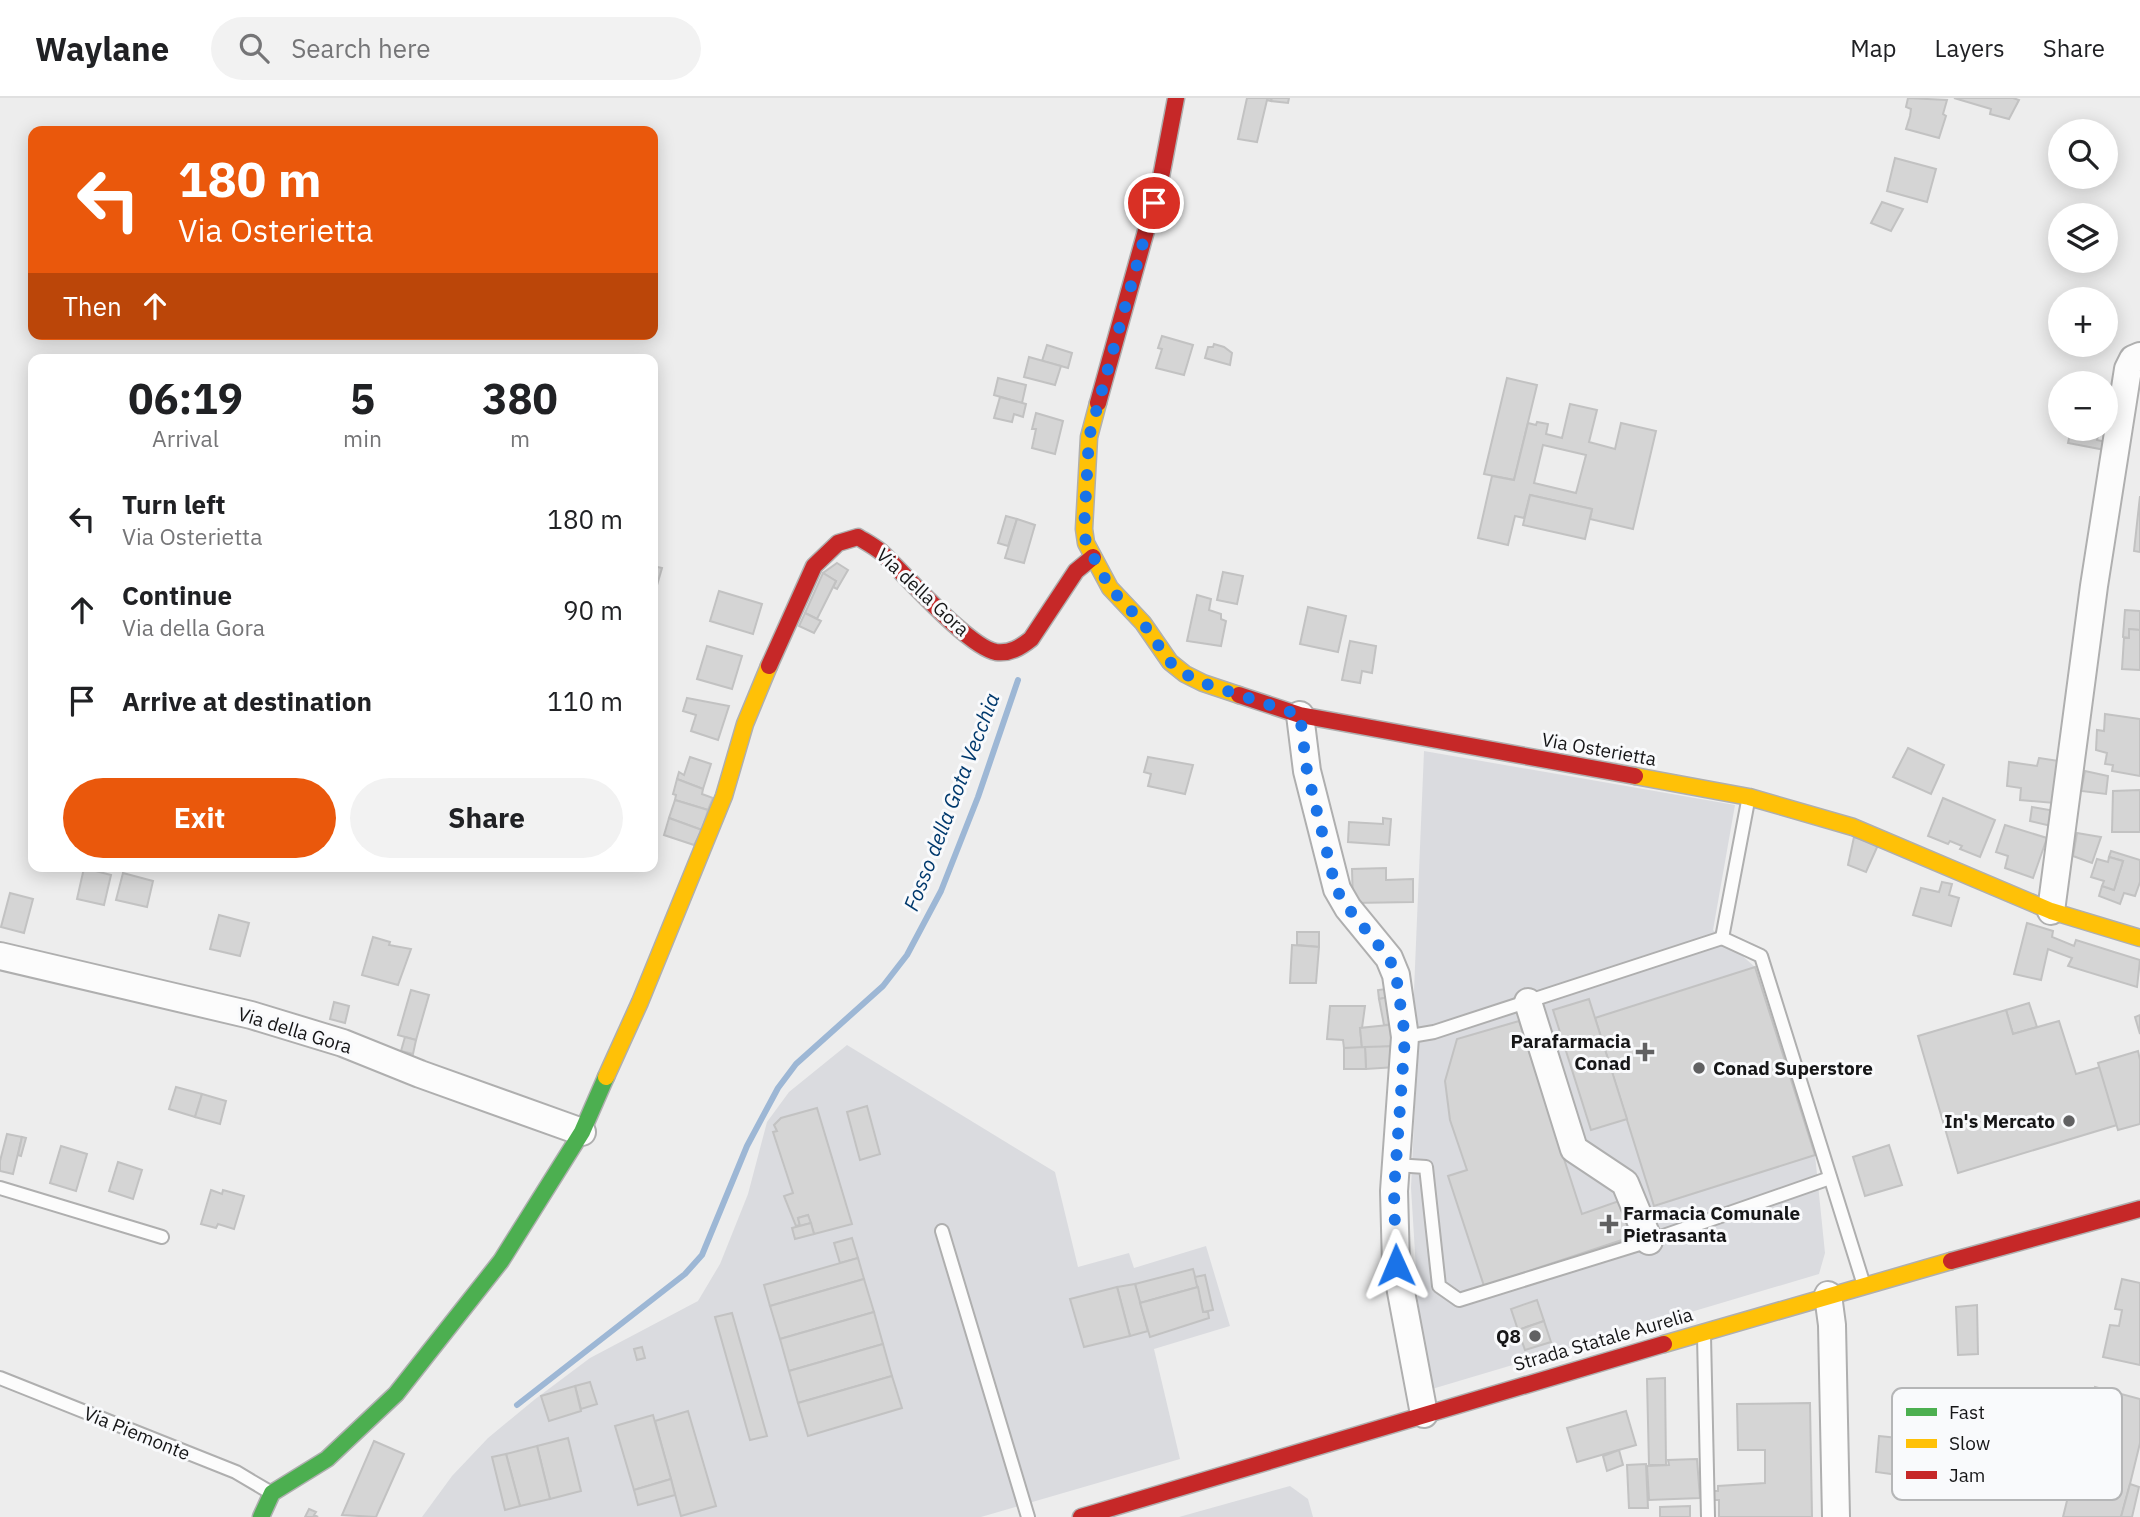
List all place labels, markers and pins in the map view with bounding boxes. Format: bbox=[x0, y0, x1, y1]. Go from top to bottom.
pin bbox=[1124, 173, 1184, 233]
place label: Parafarmacia Conad bbox=[1511, 1029, 1631, 1075]
marker: Parafarmacia Conad bbox=[1637, 1044, 1653, 1060]
place label: Conad Superstore bbox=[1713, 1056, 1873, 1080]
marker: Conad Superstore bbox=[1691, 1060, 1707, 1076]
place label: In's Mercato bbox=[1944, 1109, 2055, 1133]
marker: In's Mercato bbox=[2061, 1113, 2077, 1129]
place label: Farmacia Comunale Pietrasanta bbox=[1623, 1201, 1800, 1247]
marker: Farmacia Comunale Pietrasanta bbox=[1601, 1216, 1617, 1232]
place label: Q8 bbox=[1496, 1324, 1521, 1348]
marker: Q8 bbox=[1527, 1328, 1543, 1344]

